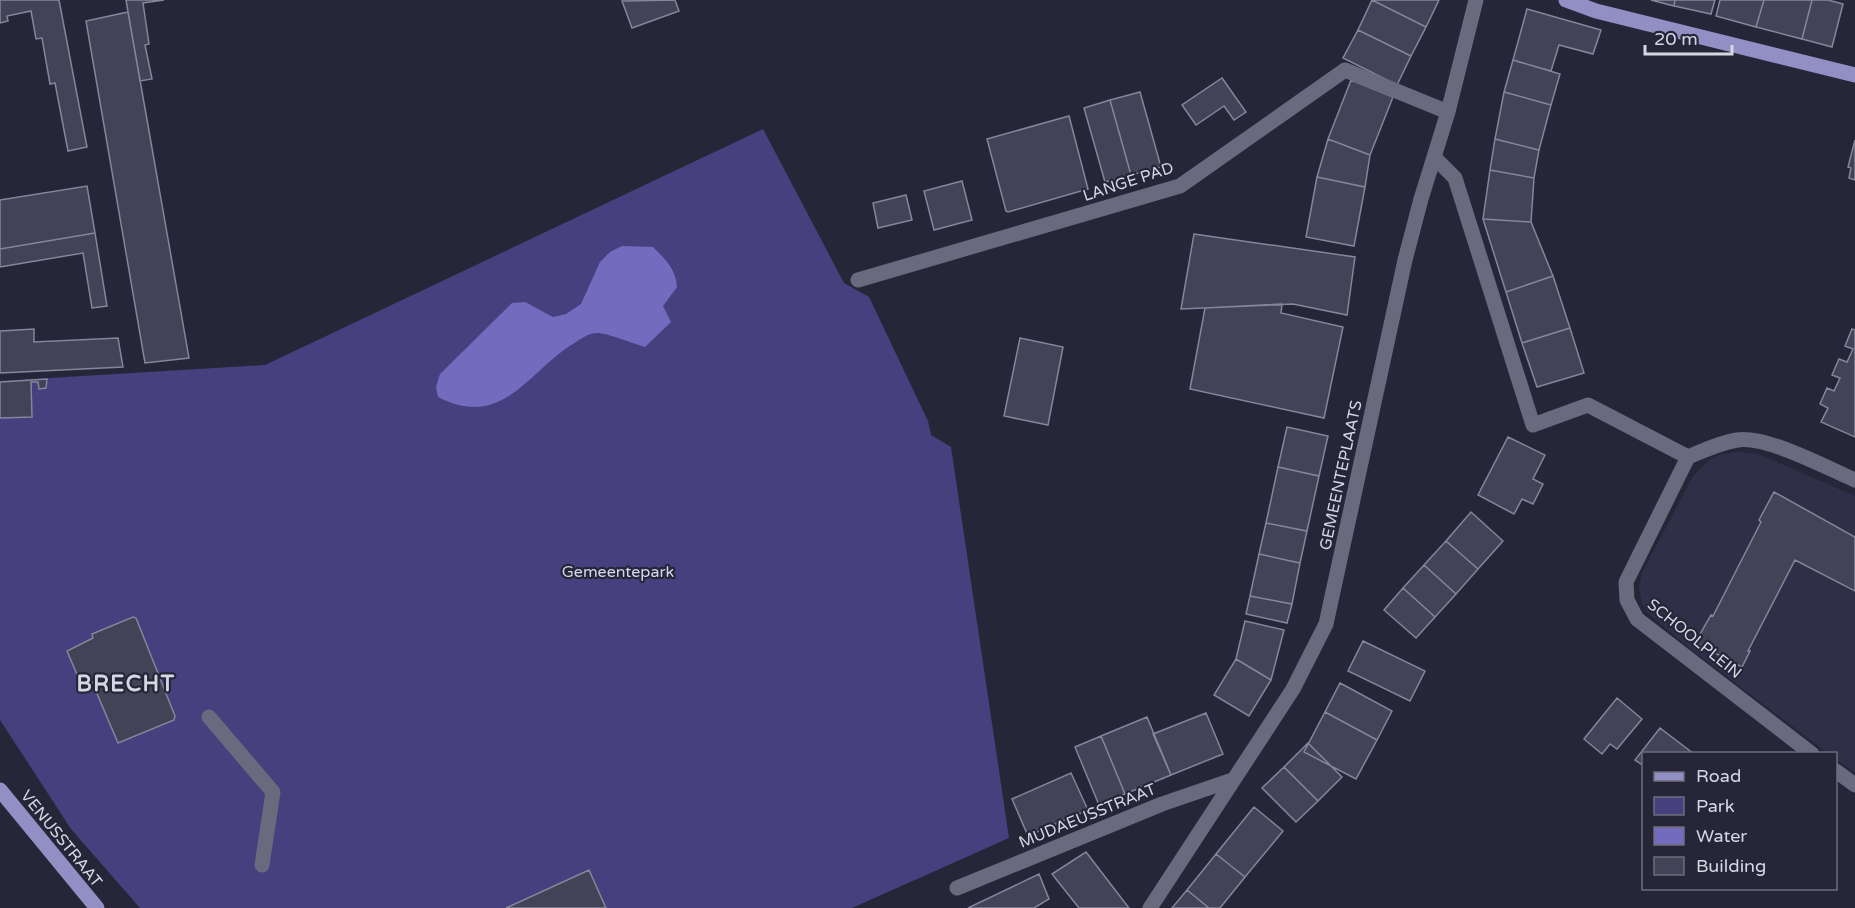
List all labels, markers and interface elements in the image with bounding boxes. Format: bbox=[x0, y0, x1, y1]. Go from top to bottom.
scale bar bbox=[1645, 18, 1732, 56]
text: 20 m bbox=[1654, 28, 1698, 50]
street label: LANGE PAD bbox=[1080, 158, 1176, 206]
street label: GEMEENTEPLAATS bbox=[1315, 398, 1367, 552]
park label: Gemeentepark bbox=[562, 562, 675, 582]
street label: SCHOOLPLEIN bbox=[1643, 595, 1746, 683]
district label: BRECHT bbox=[76, 671, 176, 697]
legend bbox=[1642, 752, 1837, 890]
text: Road bbox=[1696, 765, 1741, 787]
street label: MUDAEUSSTRAAT bbox=[1016, 779, 1159, 853]
street label: VENUSSTRAAT bbox=[16, 786, 107, 891]
text: Park bbox=[1696, 795, 1735, 817]
text: Water bbox=[1696, 825, 1747, 847]
text: Building bbox=[1696, 855, 1766, 877]

